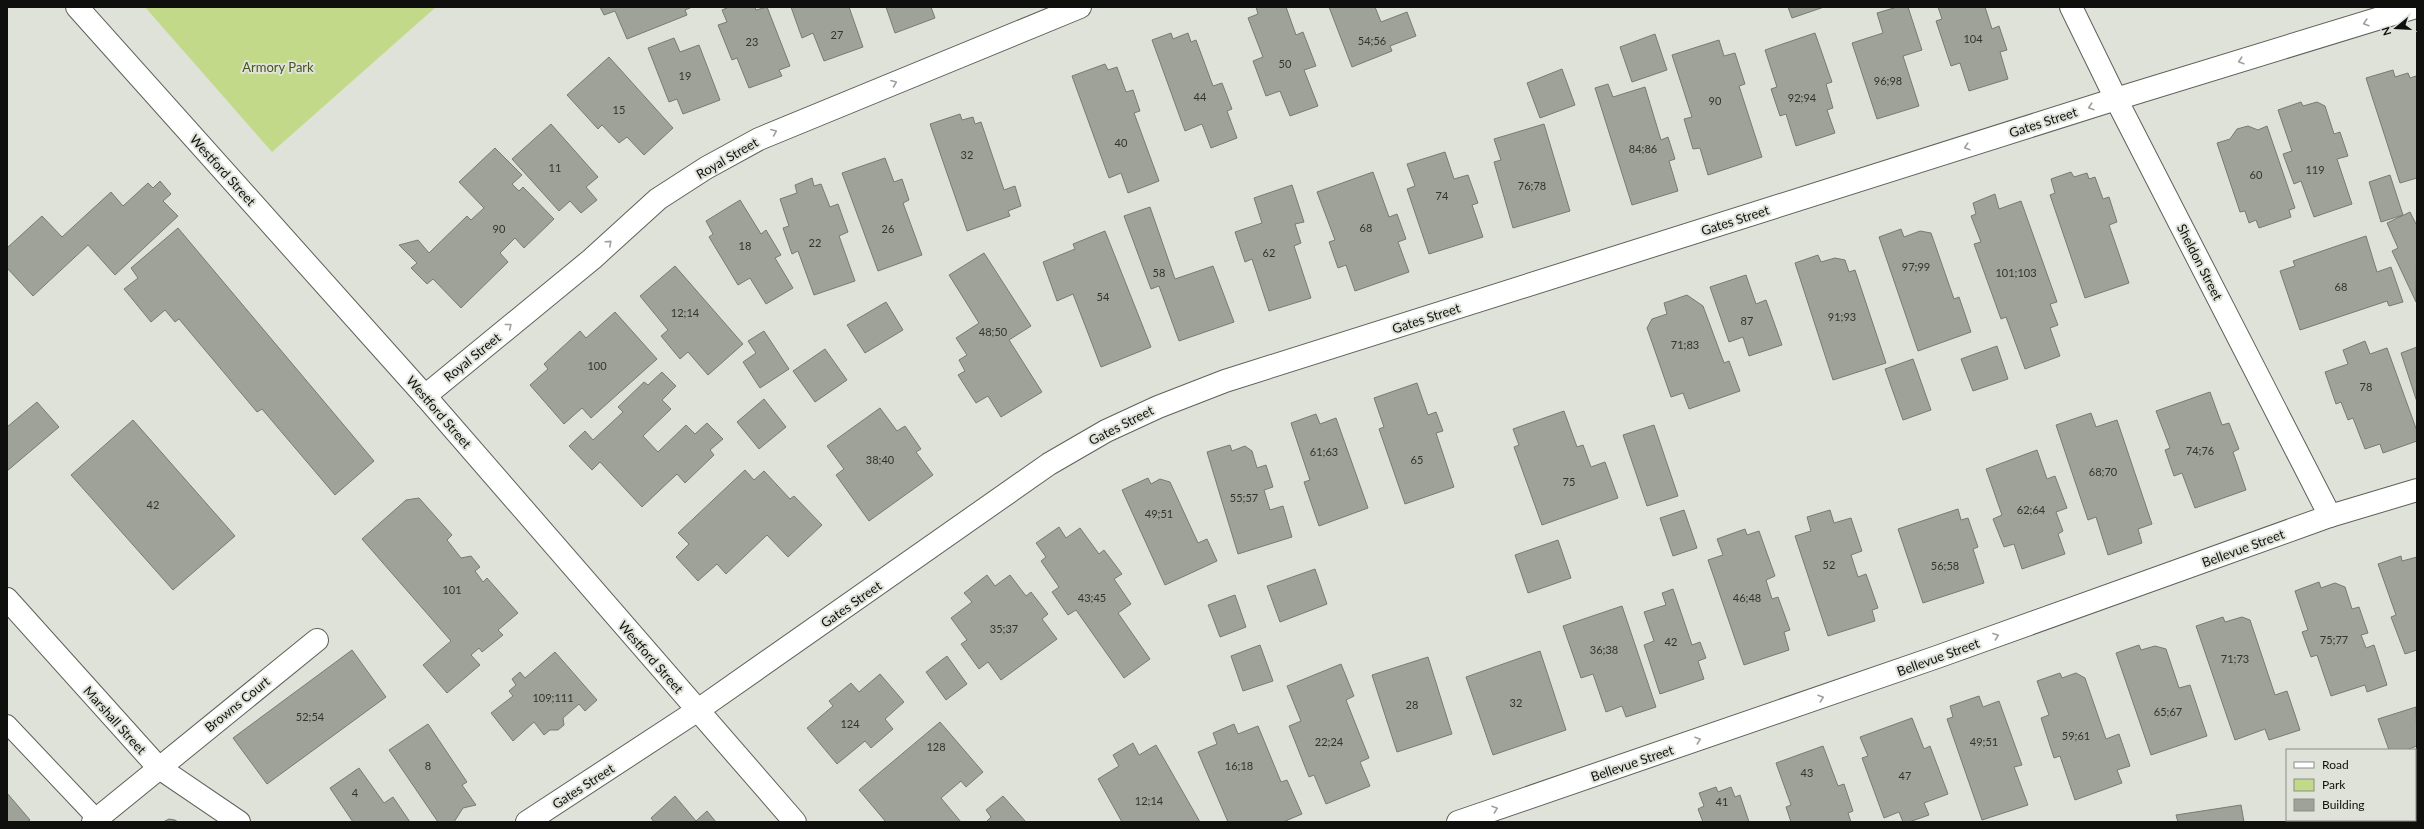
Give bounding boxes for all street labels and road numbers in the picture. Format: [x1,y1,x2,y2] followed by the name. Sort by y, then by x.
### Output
[2007,103,2079,141] street label: Gates Street
[187,131,259,209] street label: Westford Street
[693,134,761,182] street label: Royal Street
[1699,201,1771,239] street label: Gates Street
[2174,221,2226,303] street label: Sheldon Street
[1390,299,1462,337] street label: Gates Street
[440,329,504,385] street label: Royal Street
[403,373,475,452] street label: Westford Street
[1086,402,1156,448] street label: Gates Street
[2200,526,2287,570] street label: Bellevue Street
[818,577,885,631] street label: Gates Street
[615,618,687,697] street label: Westford Street
[1895,635,1982,679] street label: Bellevue Street
[201,673,273,735] street label: Browns Court
[80,683,150,758] street label: Marshall Street
[1589,741,1676,785] street label: Bellevue Street
[549,760,617,812] street label: Gates Street

